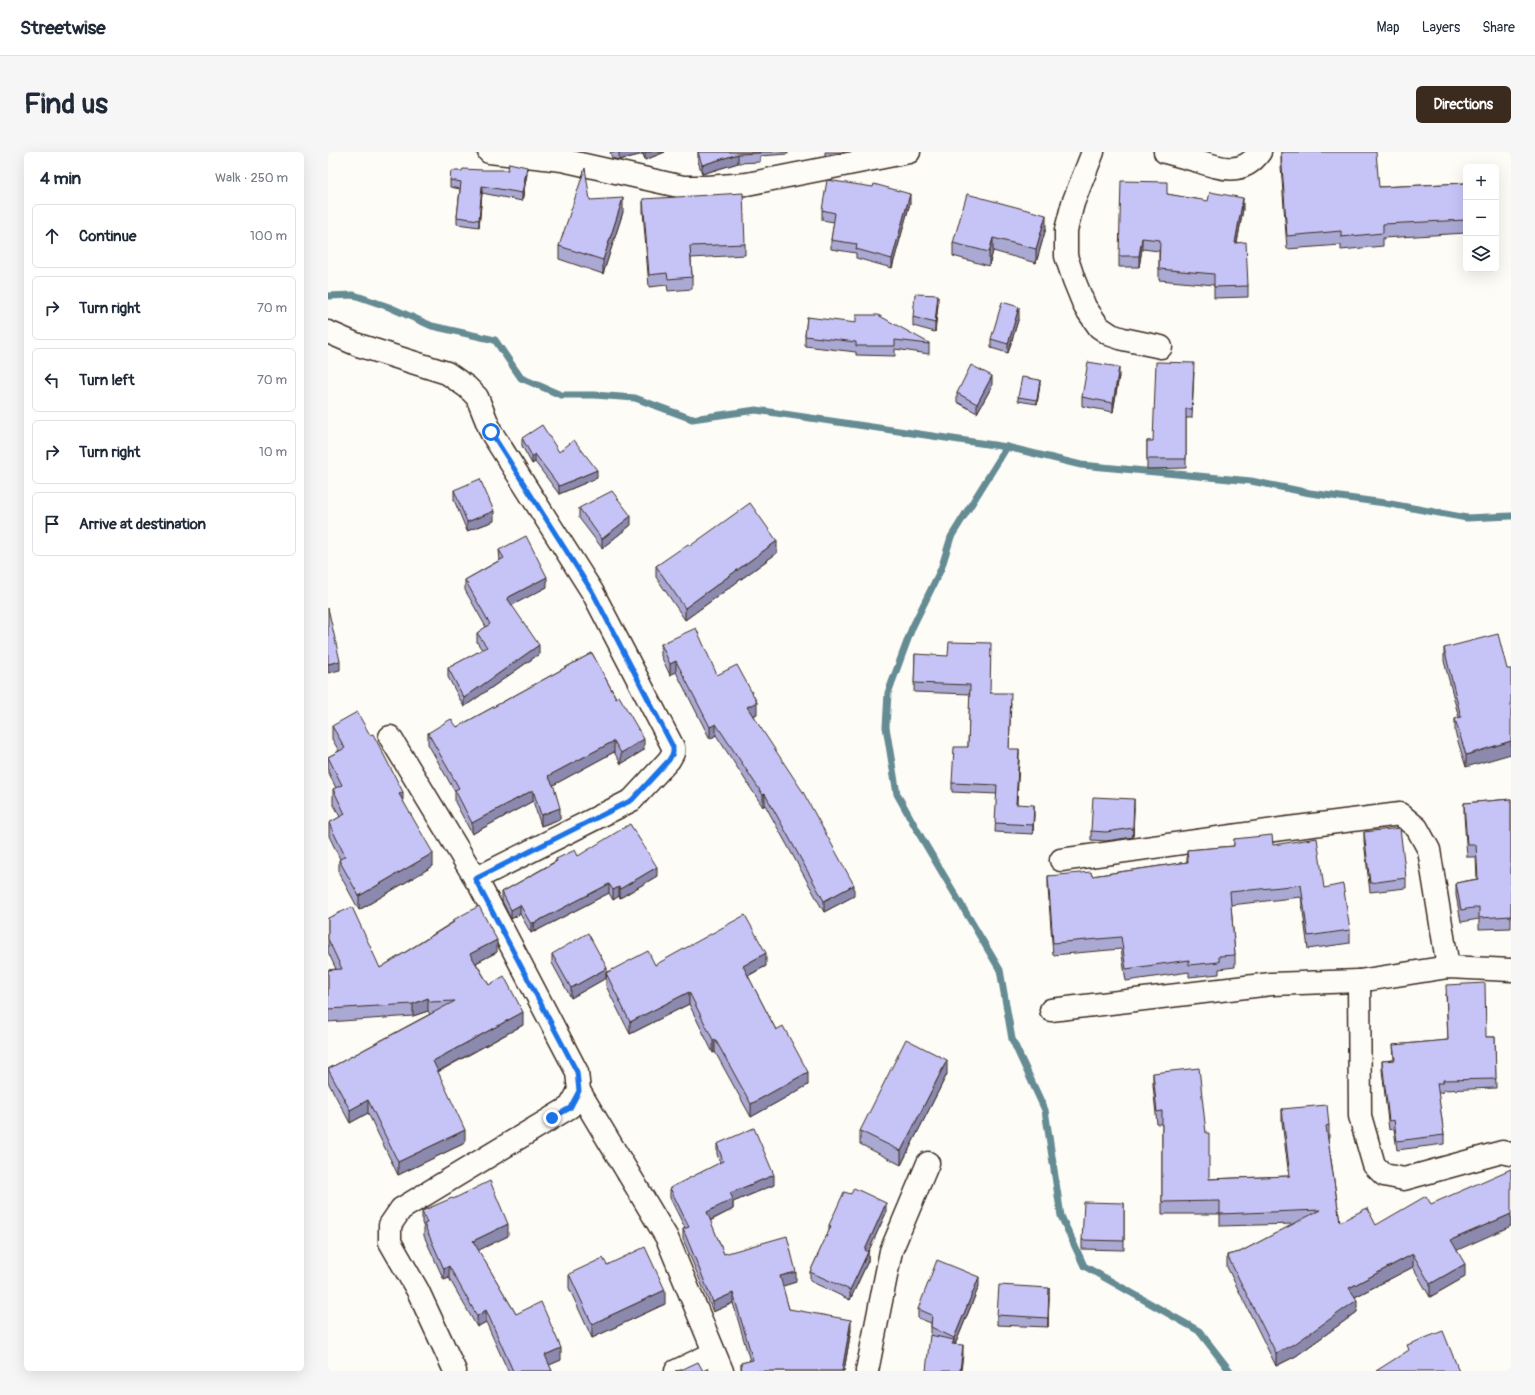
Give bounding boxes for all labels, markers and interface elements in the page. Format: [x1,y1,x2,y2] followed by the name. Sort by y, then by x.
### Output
[20,16,106,40] text: Streetwise
[1377,19,1400,36] text: Map
[1422,19,1460,36] text: Layers
[1482,19,1515,36] text: Share
[1416,86,1511,123] button: Directions
[24,87,108,122] text: Find us
[1463,164,1499,272] map controls
[1463,164,1499,200] button: +
[40,168,81,189] text: 4 min
[215,170,288,186] text: Walk · 250 m
[1463,200,1499,236] button: −
[41,225,63,247] icon: ahead
[79,227,137,246] text: Continue
[250,228,287,244] text: 100 m
[1463,236,1499,272] button: layers
[41,297,63,319] icon: right
[79,299,140,318] text: Turn right
[257,300,287,316] text: 70 m
[41,369,63,391] icon: left
[79,371,135,390] text: Turn left
[257,372,287,388] text: 70 m
[482,423,500,441] route start
[41,441,63,463] icon: right
[79,443,140,462] text: Turn right
[259,444,287,460] text: 10 m
[41,513,63,535] icon: arrive
[79,515,206,534] text: Arrive at destination
[543,1109,561,1127] route end

